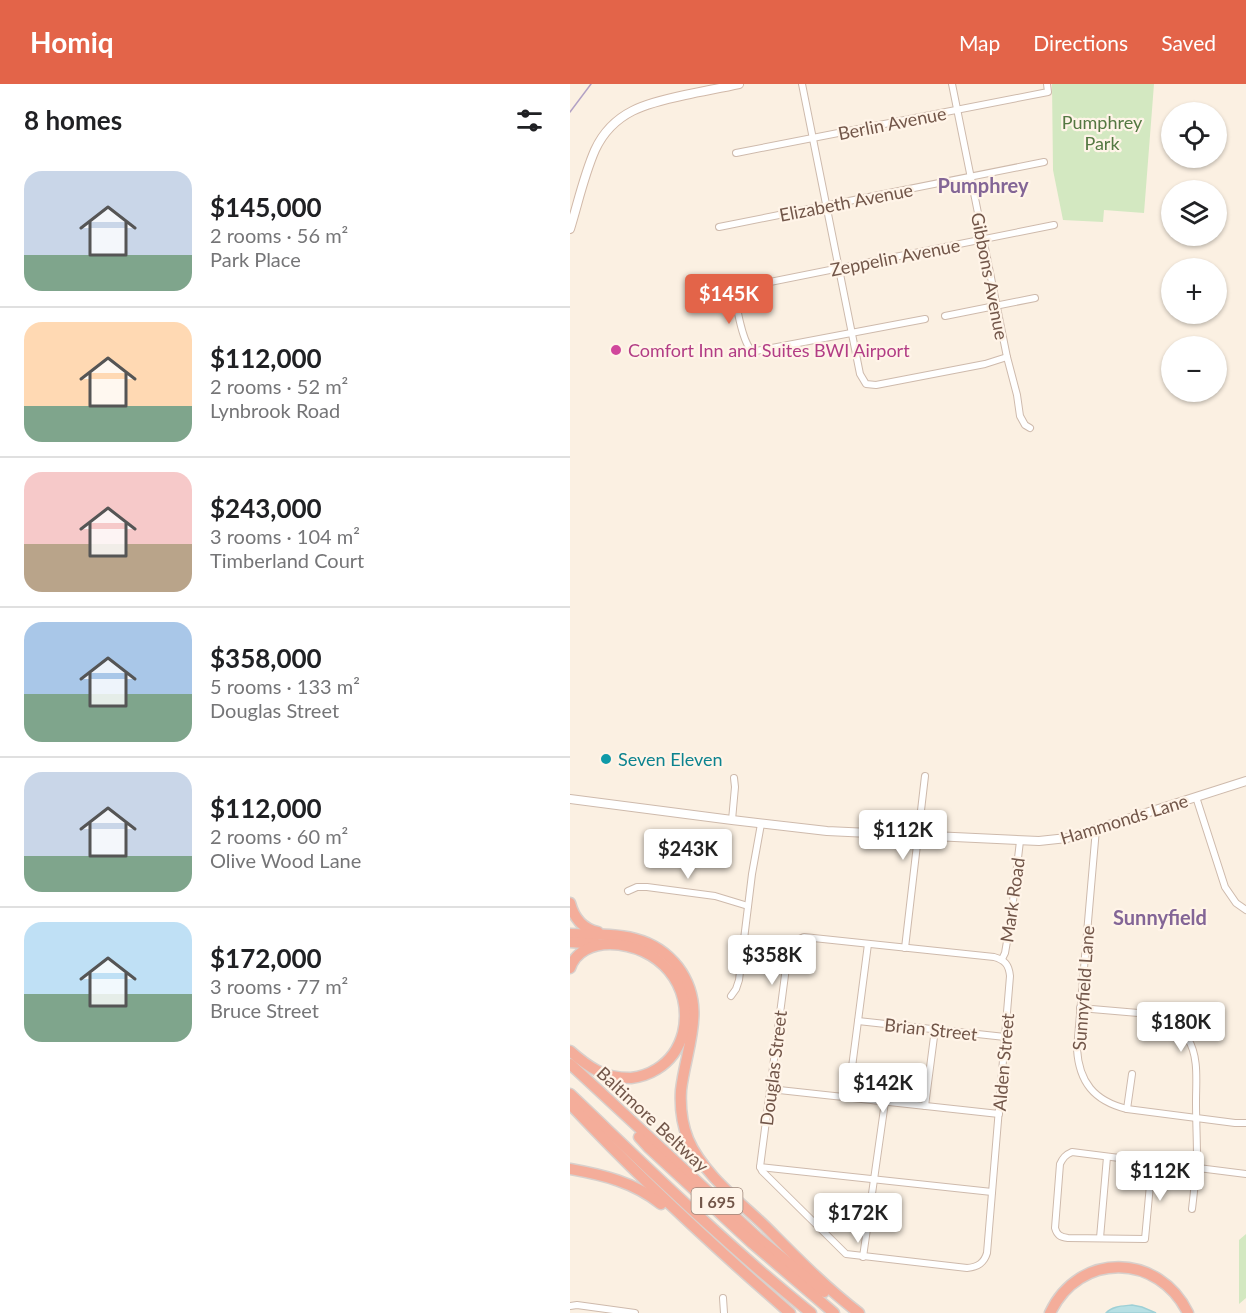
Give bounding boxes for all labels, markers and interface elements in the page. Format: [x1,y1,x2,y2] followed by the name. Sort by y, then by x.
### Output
[30,25,114,59] text: Homiq
[959,30,1000,55] text: Map
[1033,30,1128,55] text: Directions
[1161,30,1216,55] text: Saved
[836,102,948,144] street label: Berlin Avenue
[1161,102,1227,402] map controls
[1161,102,1227,168] button: locate
[24,104,122,136] text: 8 homes
[513,104,546,137] icon: filters
[1062,111,1143,154] park label: Pumphrey Park
[937,173,1029,197] district label: Pumphrey
[777,178,915,226] street label: Elizabeth Avenue
[1161,180,1227,246] button: layers
[210,191,322,223] text: $145,000
[72,195,144,267] icon: home
[967,210,1013,342] street label: Gibbons Avenue
[210,223,348,247] text: 2 rooms · 56 m²
[828,234,962,280] street label: Zeppelin Avenue
[210,247,301,271] text: Park Place
[1161,258,1227,324] button: +
[687,274,771,325] pin: $145K
[699,281,759,305] text: $145K
[1161,336,1227,402] button: −
[628,339,910,361] place label: Comfort Inn and Suites BWI Airport
[210,342,322,374] text: $112,000
[609,343,623,357] marker: Comfort Inn and Suites BWI Airport
[72,346,144,418] icon: home
[210,374,348,398] text: 2 rooms · 52 m²
[210,398,340,422] text: Lynbrook Road
[210,492,322,524] text: $243,000
[72,496,144,568] icon: home
[210,524,360,548] text: 3 rooms · 104 m²
[210,548,364,572] text: Timberland Court
[210,642,322,674] text: $358,000
[72,646,144,718] icon: home
[210,674,360,698] text: 5 rooms · 133 m²
[210,698,339,722] text: Douglas Street
[618,748,723,770] place label: Seven Eleven
[599,752,613,766] marker: Seven Eleven
[1057,789,1191,849] street label: Hammonds Lane
[210,792,322,824] text: $112,000
[72,796,144,868] icon: home
[861,810,945,861] pin: $112K
[873,817,933,841] text: $112K
[210,824,348,848] text: 2 rooms · 60 m²
[646,829,730,880] pin: $243K
[658,836,718,860] text: $243K
[210,848,361,872] text: Olive Wood Lane
[995,856,1029,944] street label: Mark Road
[1113,905,1207,929] district label: Sunnyfield
[1068,925,1098,1051] street label: Sunnyfield Lane
[730,935,814,986] pin: $358K
[210,942,322,974] text: $172,000
[742,942,802,966] text: $358K
[72,946,144,1018] icon: home
[210,974,348,998] text: 3 rooms · 77 m²
[210,998,319,1022] text: Bruce Street
[1139,1002,1223,1053] pin: $180K
[755,1008,791,1127] street label: Douglas Street
[1151,1009,1211,1033] text: $180K
[988,1012,1018,1112] street label: Alden Street
[883,1013,979,1045] street label: Brian Street
[593,1062,714,1177] street label: Baltimore Beltway
[841,1063,925,1114] pin: $142K
[853,1070,913,1094] text: $142K
[1118,1151,1202,1202] pin: $112K
[1130,1158,1190,1182] text: $112K
[692,1188,742,1214] road number: I 695
[816,1193,900,1244] pin: $172K
[828,1200,888,1224] text: $172K

